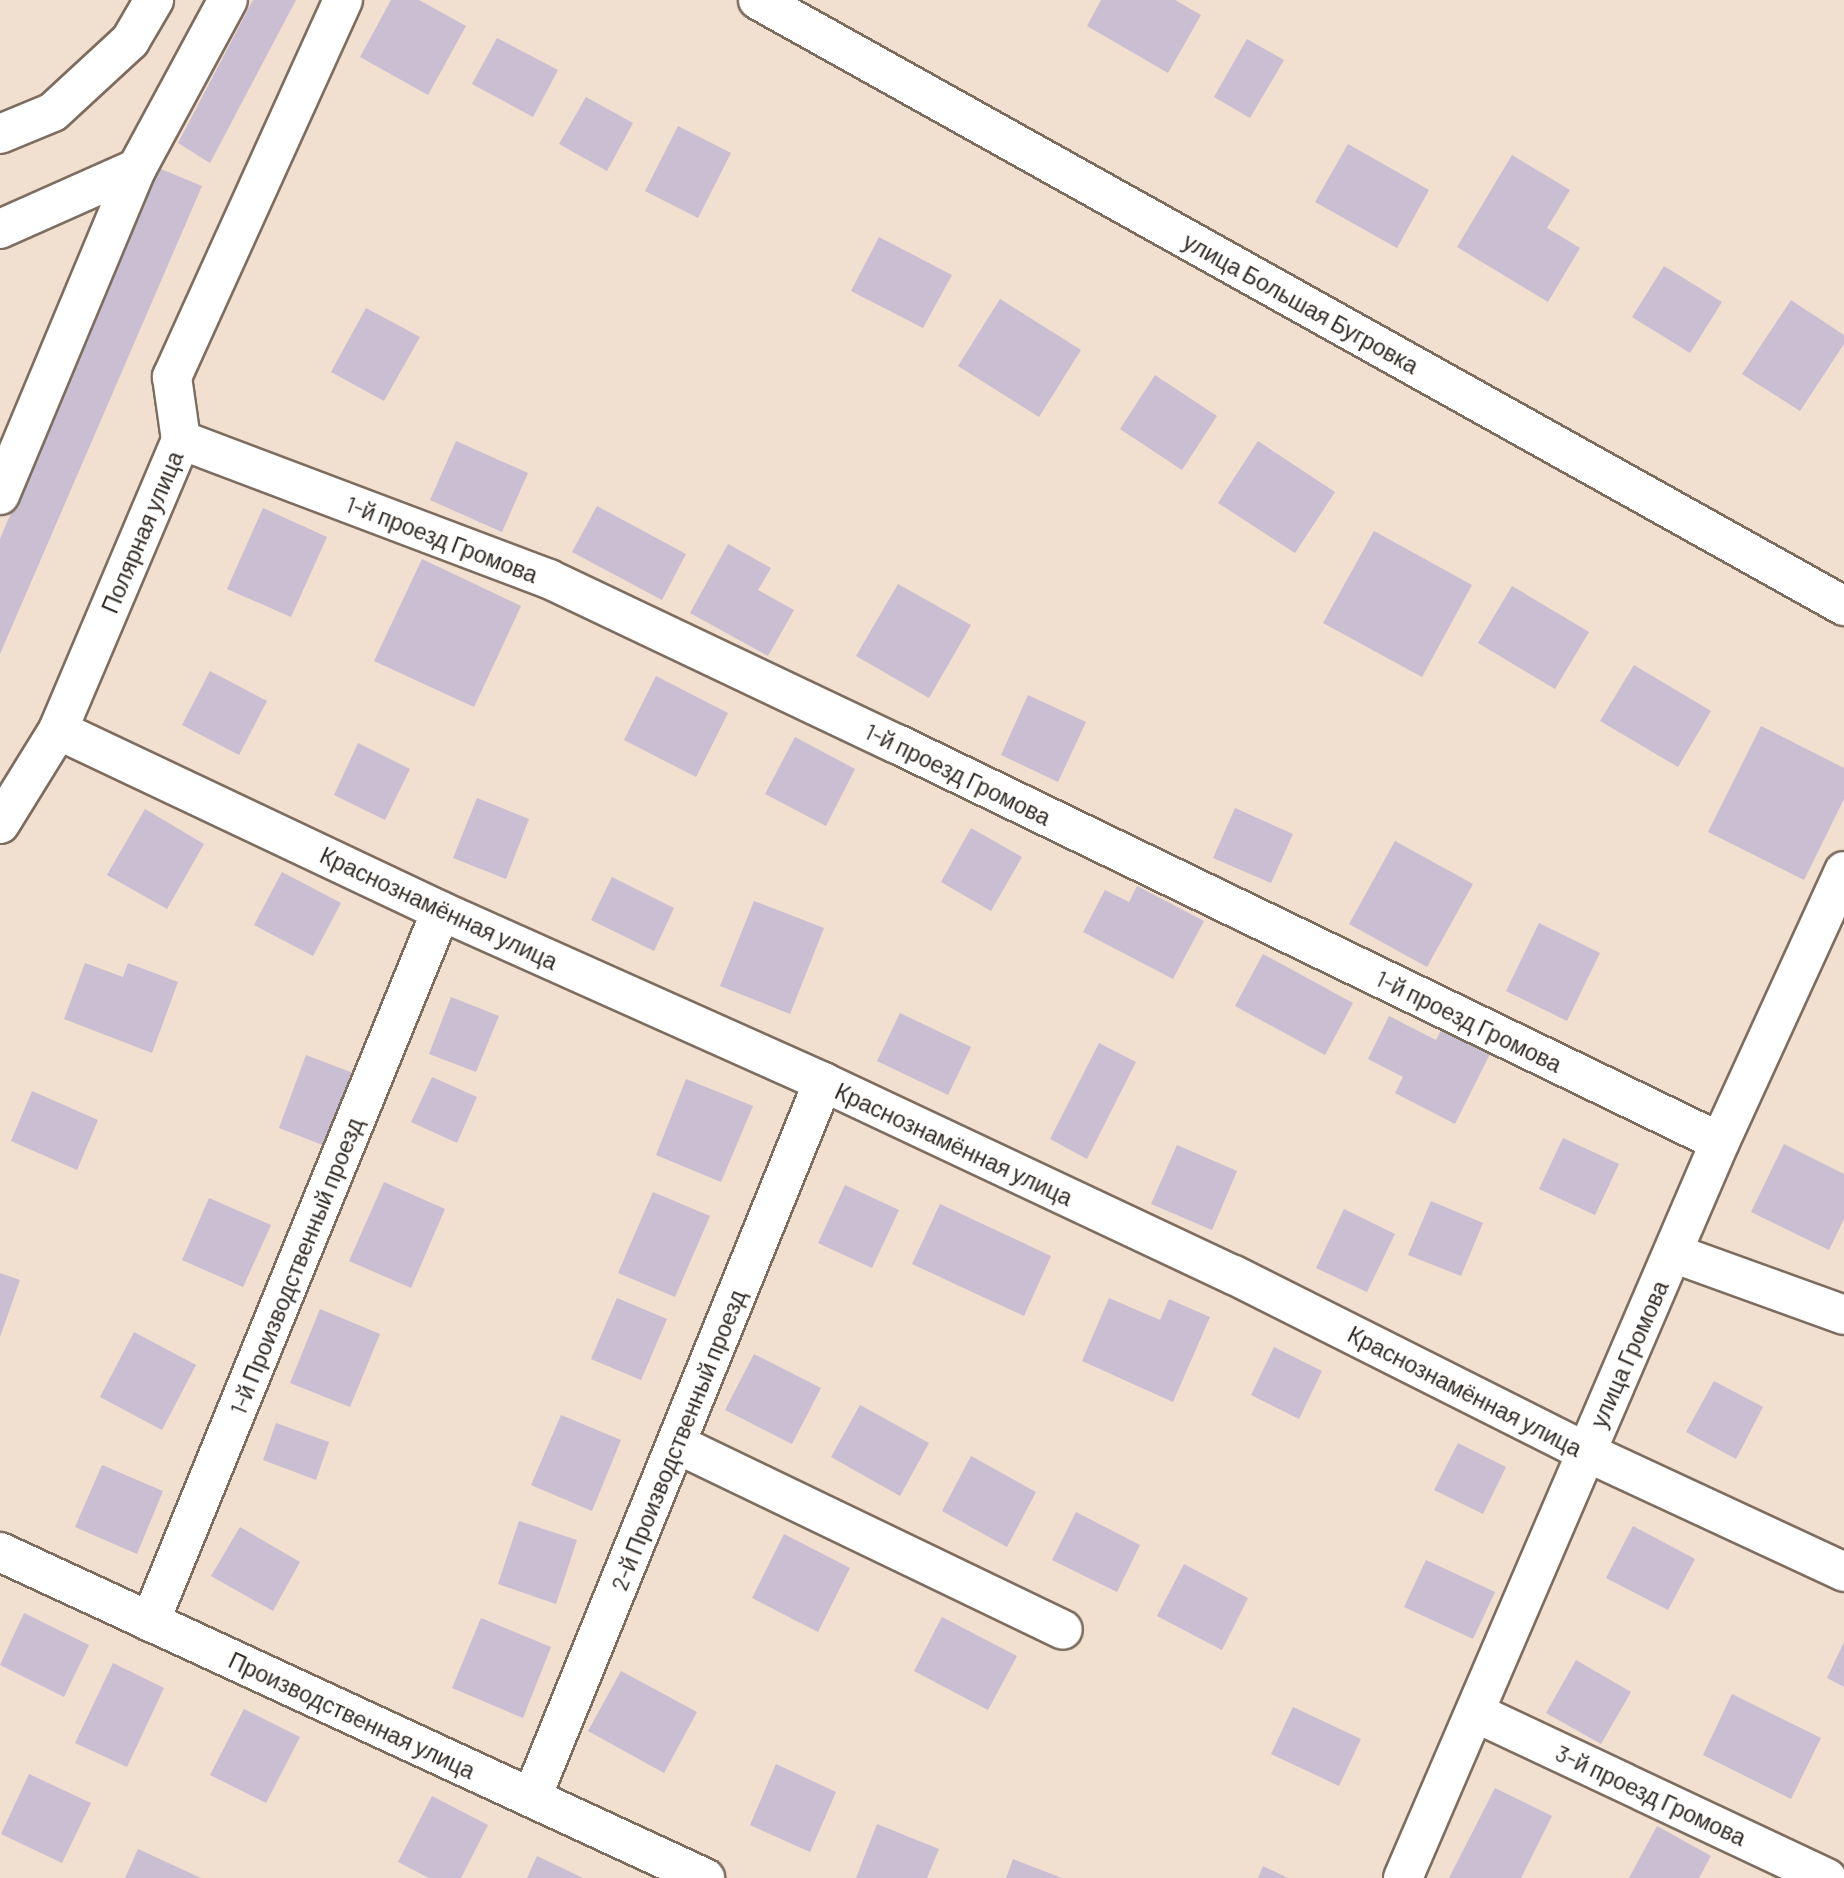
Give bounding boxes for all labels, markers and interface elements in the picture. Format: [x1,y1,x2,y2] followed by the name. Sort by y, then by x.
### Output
[1179,227,1423,379] street label: улица Большая Бугровка
[95,447,189,617] street label: Полярная улица
[342,490,542,588] street label: 1-й проезд Громова
[861,717,1055,831] street label: 1-й проезд Громова
[316,841,562,975] street label: Краснознамённая улица
[1372,964,1566,1078] street label: 1-й проезд Громова
[831,1077,1077,1211] street label: Краснознамённая улица
[224,1114,368,1418] street label: 1-й Производственный проезд
[1584,1276,1674,1432] street label: улица Громова
[605,1286,751,1594] street label: 2-й Производственный проезд
[1343,1320,1587,1462] street label: Краснознамённая улица
[225,1646,479,1784] street label: Производственная улица
[1551,1739,1751,1851] street label: 3-й проезд Громова

